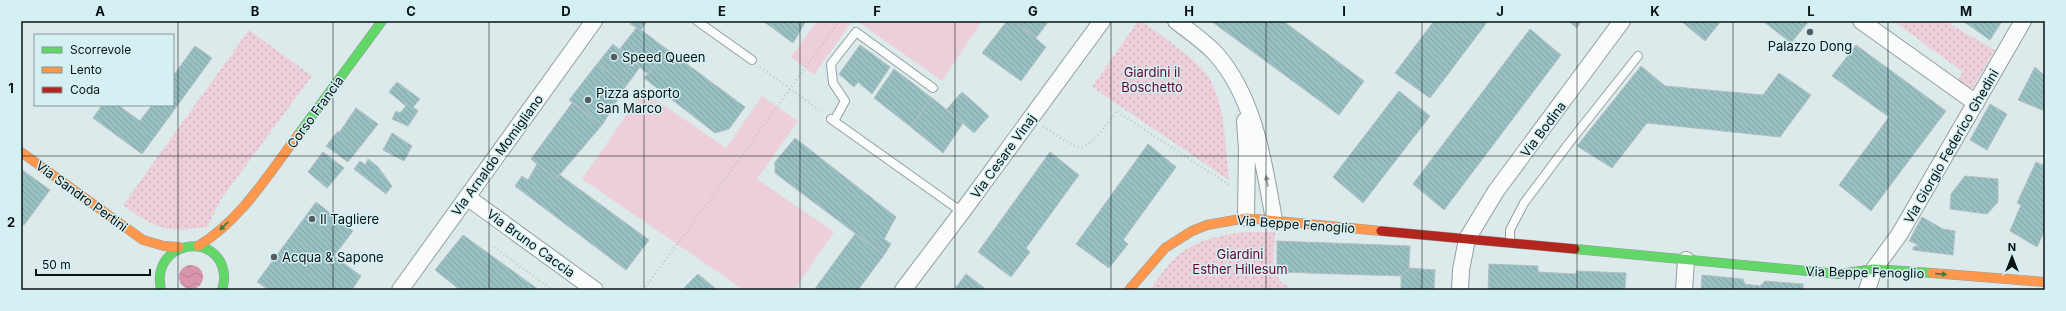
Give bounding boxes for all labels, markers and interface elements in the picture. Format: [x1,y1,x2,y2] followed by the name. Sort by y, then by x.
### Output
[95,3,105,19] text: A
[251,3,260,19] text: B
[406,3,416,19] text: C
[561,3,571,19] text: D
[718,3,726,19] text: E
[873,3,881,19] text: F
[1028,3,1038,19] text: G
[1184,3,1194,19] text: H
[1342,3,1346,19] text: I
[1496,3,1504,19] text: J
[1650,3,1660,19] text: K
[1807,3,1815,19] text: L
[1960,3,1972,19] text: M
[1805,27,1815,37] marker: Palazzo Dong
[34,34,174,106] legend
[1768,38,1852,54] place label: Palazzo Dong
[70,42,131,57] text: Scorrevole
[622,49,706,65] place label: Speed Queen
[609,52,619,62] marker: Speed Queen
[70,62,102,77] text: Lento
[1121,64,1183,95] park label: Giardini il Boschetto
[1900,66,2002,226] street label: Via Giorgio Federico Ghedini
[283,73,347,151] street label: Corso Francia
[8,80,14,96] text: 1
[70,82,100,97] text: Coda
[596,85,680,116] place label: Pizza asporto San Marco
[448,91,546,219] street label: Via Arnaldo Momigliano
[583,95,593,105] marker: Pizza asporto San Marco
[1517,98,1569,160] street label: Via Bodina
[967,111,1039,201] street label: Via Cesare Vinaj
[33,157,131,235] street label: Via Sandro Pertini
[1264,175,1270,188] one-way arrow
[484,206,578,280] street label: Via Bruno Caccia
[320,211,379,227] place label: Il Tagliere
[1236,212,1356,236] street label: Via Beppe Fenoglio
[7,214,15,230] text: 2
[307,214,317,224] marker: Il Tagliere
[219,221,229,230] one-way arrow
[1992,237,2032,277] north arrow
[2008,240,2016,254] text: N
[1192,246,1288,277] park label: Giardini Esther Hillesum
[282,249,384,265] place label: Acqua & Sapone
[36,251,150,277] scale bar
[269,252,279,262] marker: Acqua & Sapone
[42,257,71,272] text: 50 m
[1806,263,1925,281] street label: Via Beppe Fenoglio
[1935,270,1947,277] one-way arrow

